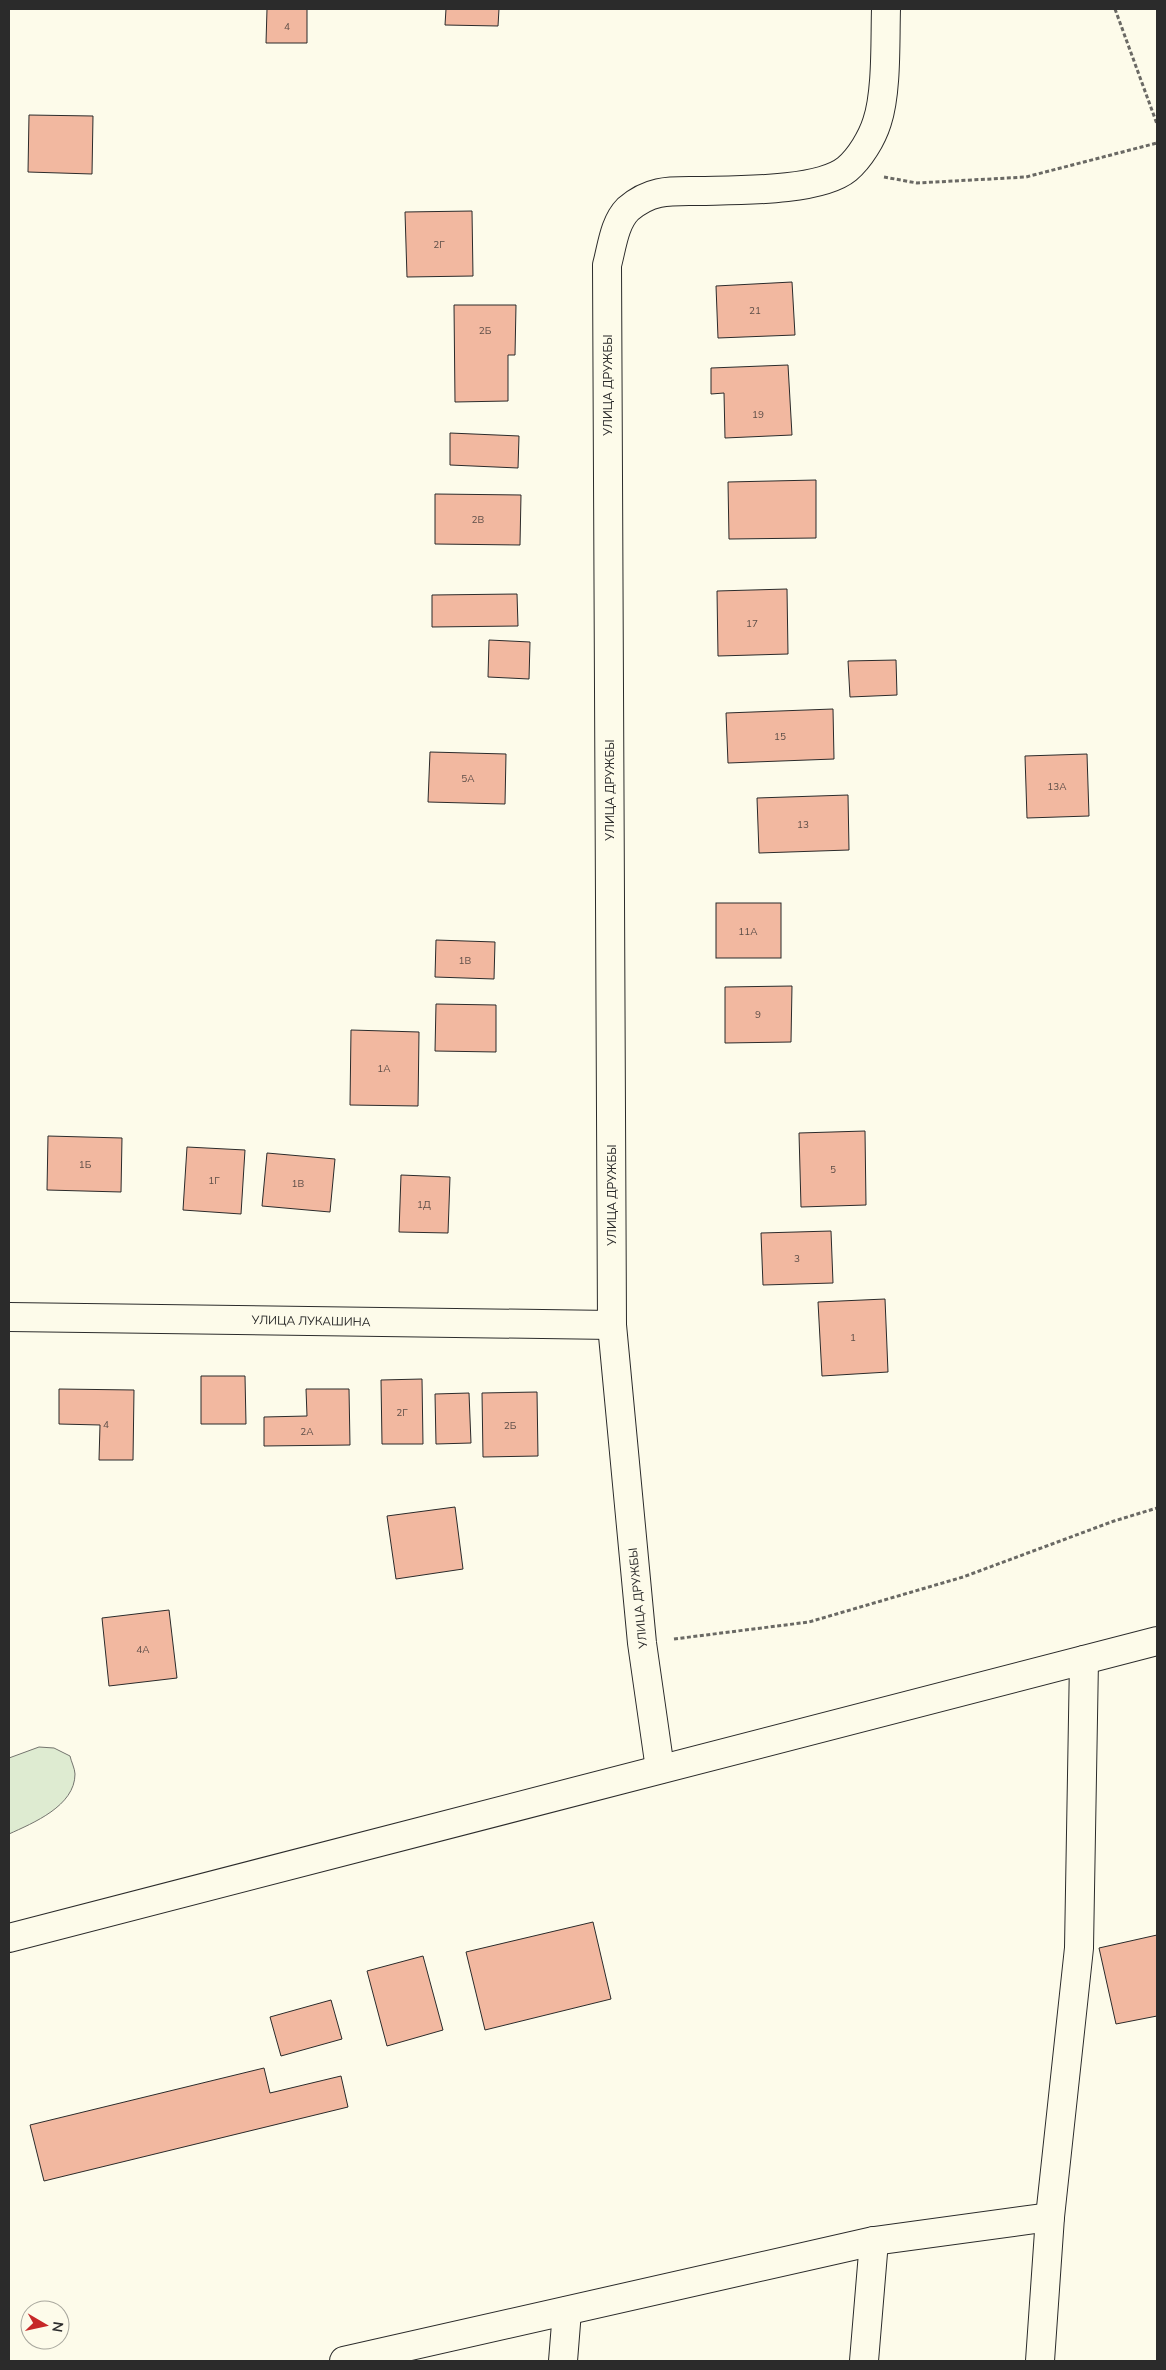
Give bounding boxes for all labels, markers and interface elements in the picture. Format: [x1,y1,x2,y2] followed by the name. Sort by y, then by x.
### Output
[284,20,290,34] house number: 4
[433,238,445,252] house number: 2Г
[749,304,761,318] house number: 21
[479,324,492,338] house number: 2Б
[600,334,616,437] street label: УЛИЦА ДРУЖБЫ
[752,408,764,422] house number: 19
[472,513,485,527] house number: 2В
[746,617,758,631] house number: 17
[774,730,786,744] house number: 15
[602,739,618,842] street label: УЛИЦА ДРУЖБЫ
[461,772,475,786] house number: 5А
[1047,780,1067,794] house number: 13А
[797,818,809,832] house number: 13
[738,925,758,939] house number: 11А
[459,954,472,968] house number: 1В
[755,1008,761,1022] house number: 9
[377,1062,391,1076] house number: 1А
[604,1144,620,1247] street label: УЛИЦА ДРУЖБЫ
[79,1158,92,1172] house number: 1Б
[830,1163,836,1177] house number: 5
[208,1174,220,1188] house number: 1Г
[292,1177,305,1191] house number: 1В
[417,1198,431,1212] house number: 1Д
[794,1252,800,1266] house number: 3
[250,1312,371,1330] street label: УЛИЦА ЛУКАШИНА
[850,1331,856,1345] house number: 1
[396,1406,408,1420] house number: 2Г
[103,1418,109,1432] house number: 4
[504,1419,517,1433] house number: 2Б
[300,1425,314,1439] house number: 2А
[625,1547,651,1650] street label: УЛИЦА ДРУЖБЫ
[136,1643,150,1657] house number: 4А
[20,2300,70,2350] north arrow
[47,2320,68,2334] text: N

